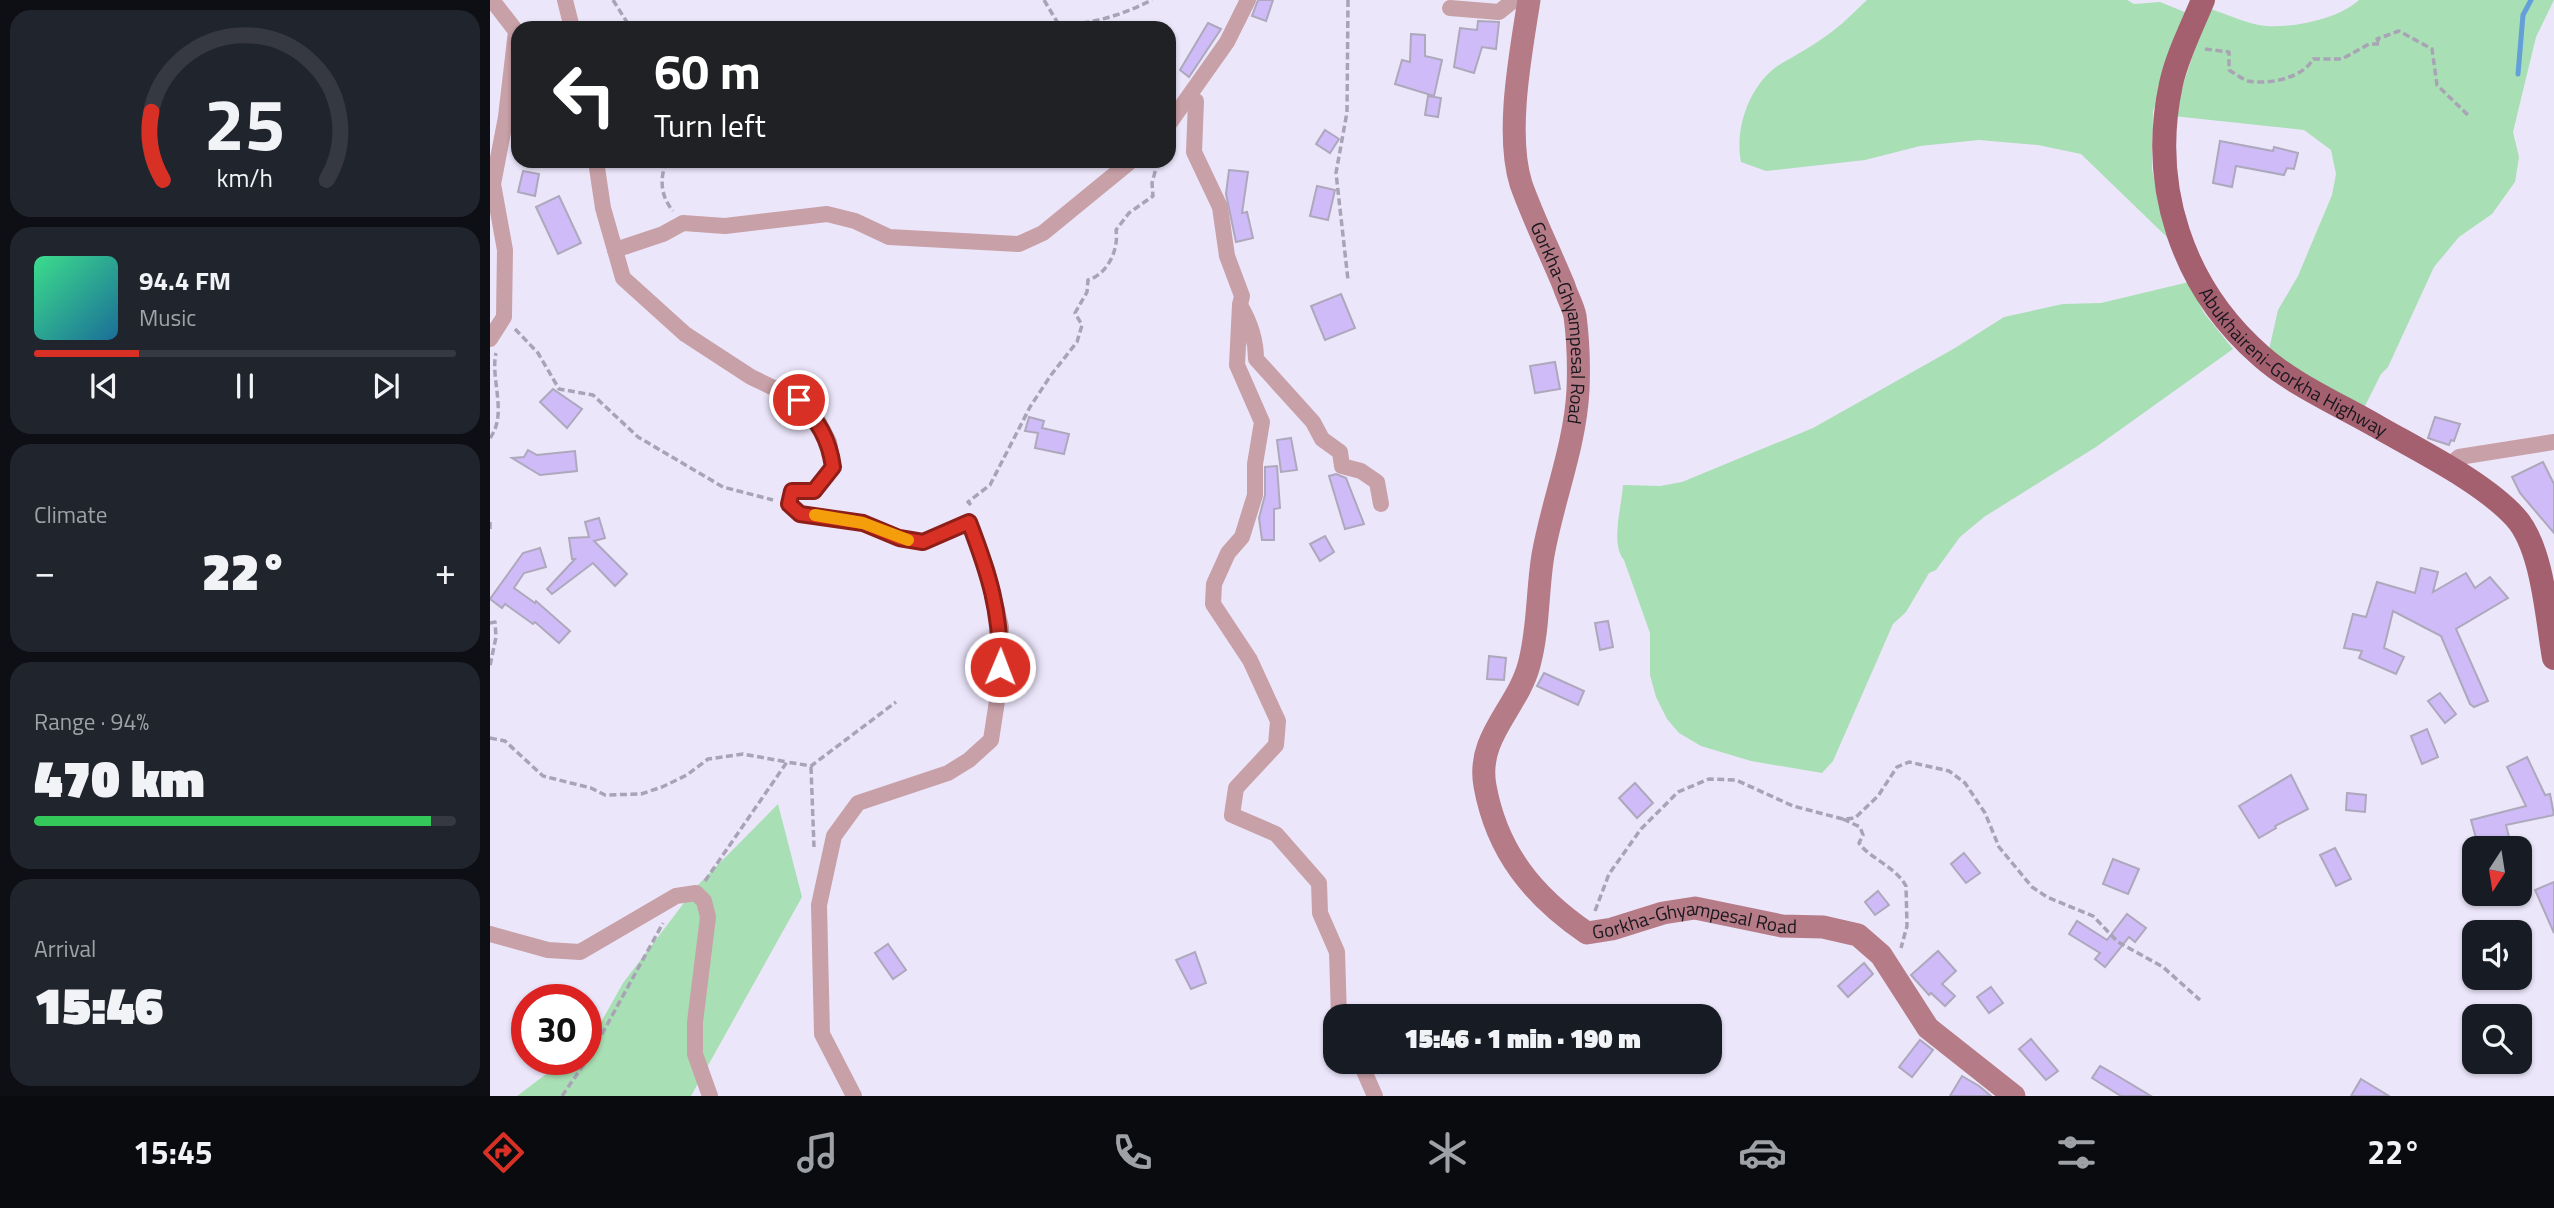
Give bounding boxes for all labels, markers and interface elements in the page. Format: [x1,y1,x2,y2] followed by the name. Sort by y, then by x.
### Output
[654,33,761,108] text: 60 m
[539,49,630,140] icon: left
[204,68,286,178] text: 25
[654,101,766,149] text: Turn left
[217,158,273,196] text: km/h
[1524,217,1593,426] street label: Gorkha-Ghyampesal Road
[139,261,231,300] text: 94.4 FM
[2192,281,2393,444] street label: Abukhaireni-Gorkha Highway
[139,300,196,335] text: Music
[85,367,123,405] icon: previous
[226,367,264,405] icon: pause
[367,367,405,405] icon: next
[769,370,829,430] pin
[780,381,818,419] icon: arrive
[34,497,107,532] text: Climate
[202,531,288,610] text: 22°
[34,542,55,600] text: −
[435,542,456,600] text: +
[963,630,1037,704] position arrow
[34,704,149,739] text: Range · 94%
[34,738,205,817] text: 470 km
[2462,836,2532,906] north arrow
[2462,836,2532,1074] map controls
[1590,893,1797,946] street label: Gorkha-Ghyampesal Road
[2462,920,2532,990] button: sound
[34,931,96,966] text: Arrival
[34,965,163,1044] text: 15:46
[511,984,602,1075] speed limit sign: 30
[2462,1004,2532,1074] button: search
[1404,1019,1641,1058] text: 15:46 · 1 min · 190 m
[133,1128,213,1176] text: 15:45
[479,1128,528,1177] icon: directions
[793,1128,842,1177] icon: music
[1108,1128,1157,1177] icon: phone
[1423,1128,1472,1177] icon: climate
[1738,1128,1787,1177] icon: car
[2052,1128,2101,1177] icon: filters
[2367,1128,2421,1176] text: 22°

